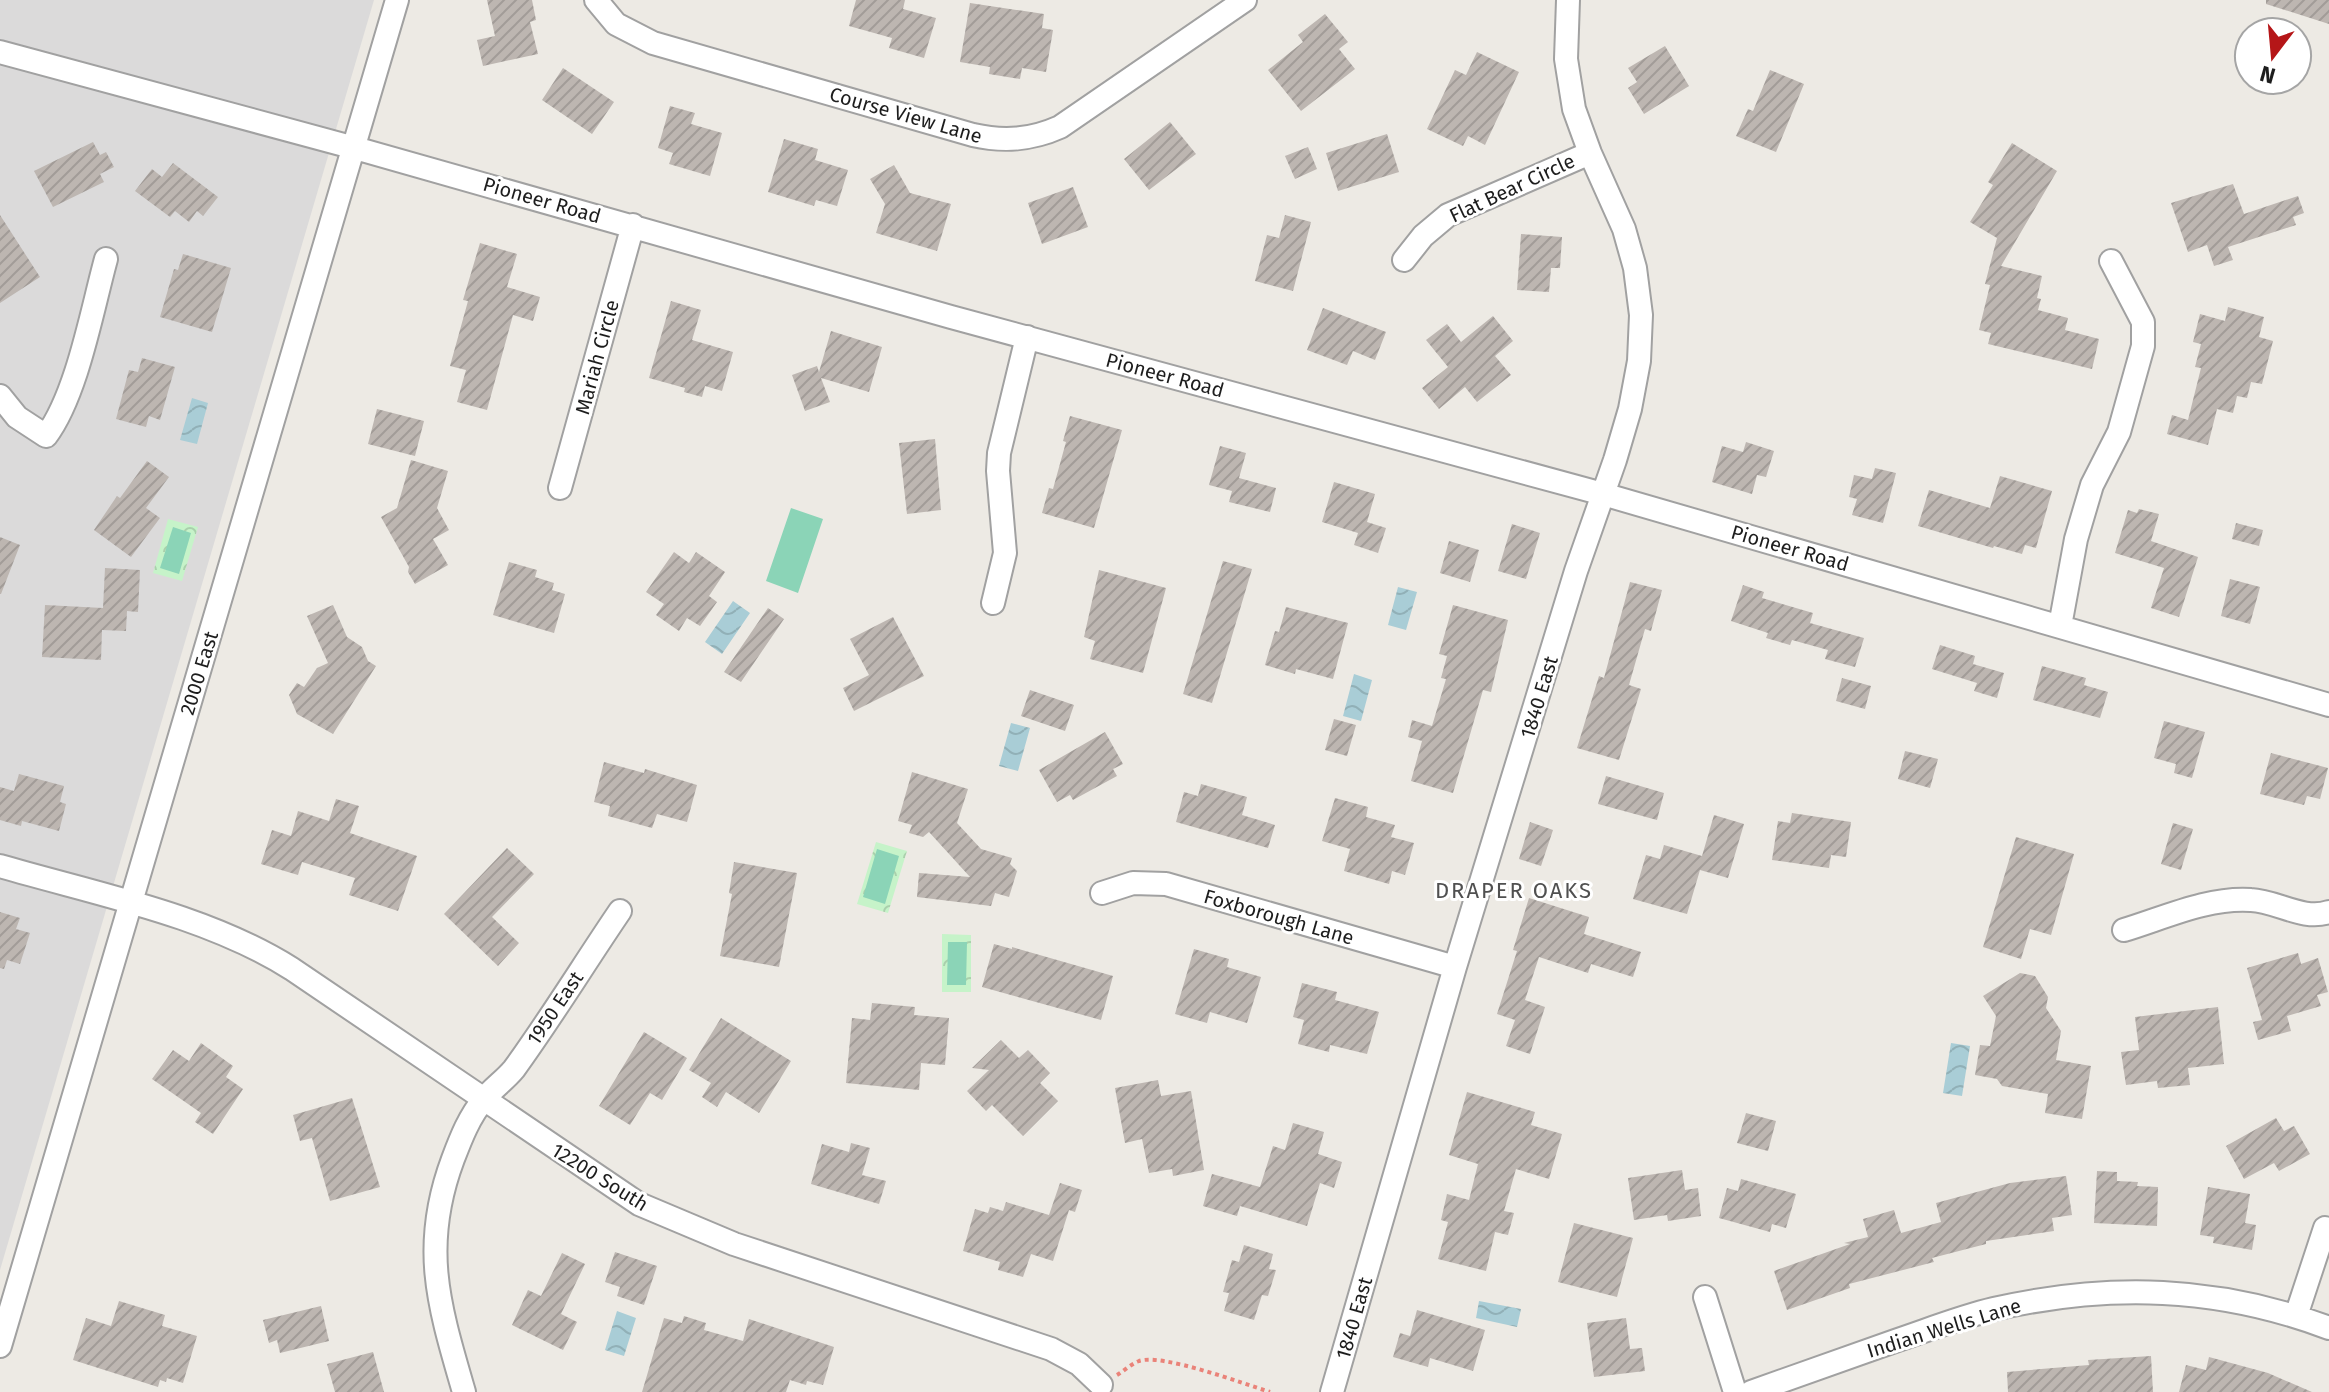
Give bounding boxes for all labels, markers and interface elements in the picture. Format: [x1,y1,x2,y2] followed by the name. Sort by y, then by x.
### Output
[2233,16,2313,96] north arrow
[2257,60,2278,90] text: N
[827,82,985,148] street label: Course View Lane
[1445,148,1579,228] street label: Flat Bear Circle
[480,172,604,228] street label: Pioneer Road
[570,297,624,417] street label: Mariah Circle
[1103,348,1227,402] street label: Pioneer Road
[1728,520,1852,576] street label: Pioneer Road
[175,627,223,718] street label: 2000 East
[1515,652,1563,741] street label: 1840 East
[1435,877,1593,904] district label: DRAPER OAKS
[1201,884,1357,950] street label: Foxborough Lane
[522,966,589,1049] street label: 1950 East
[547,1138,653,1216] street label: 12200 South
[1331,1273,1377,1362] street label: 1840 East
[1864,1293,2024,1363] street label: Indian Wells Lane

